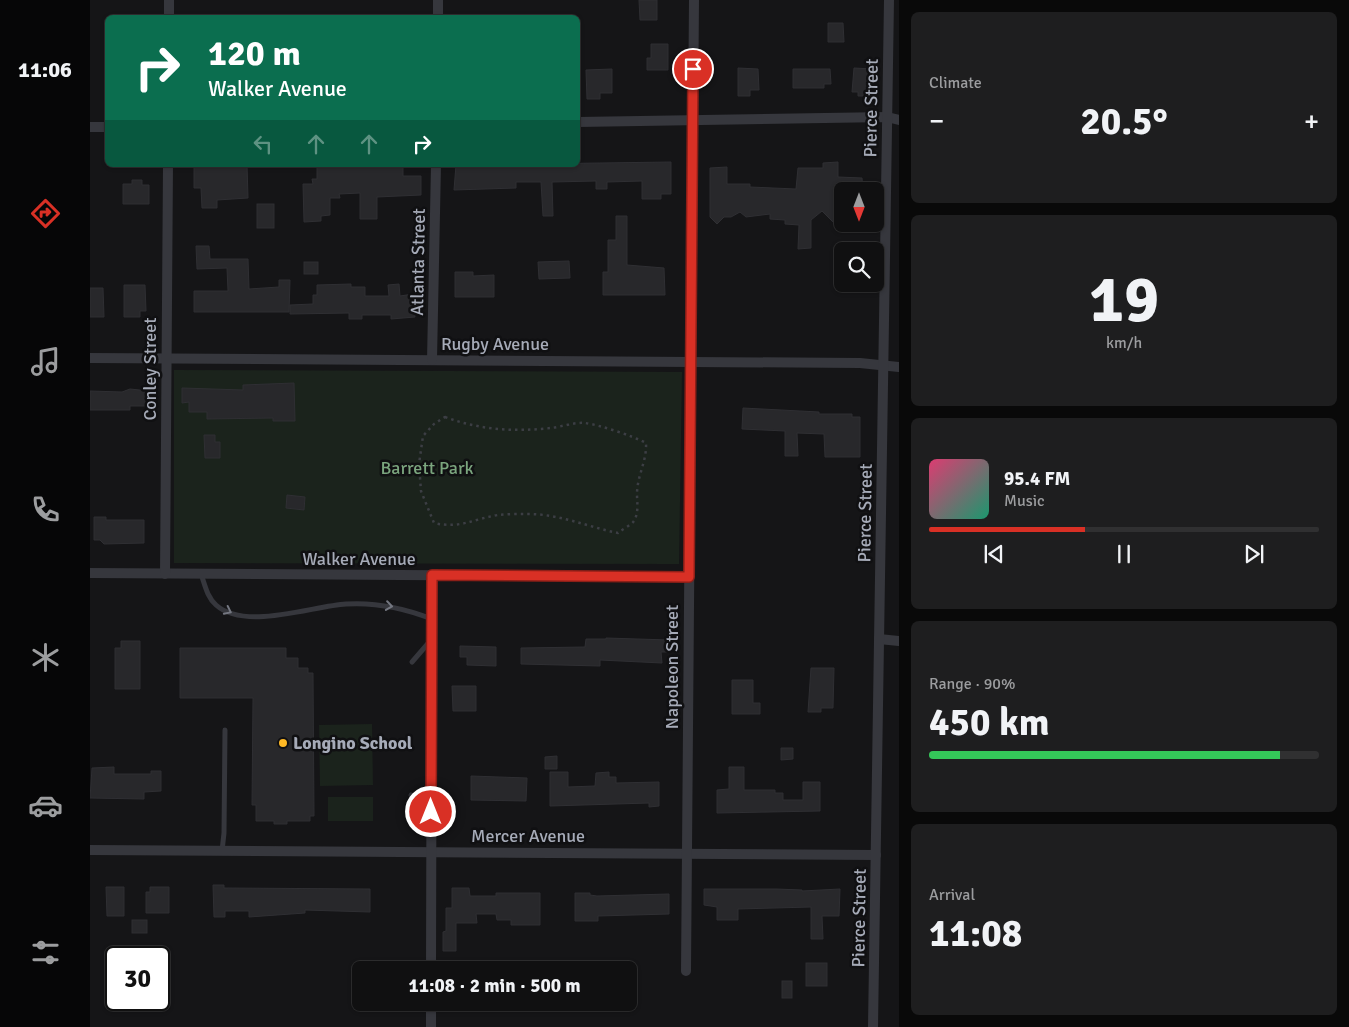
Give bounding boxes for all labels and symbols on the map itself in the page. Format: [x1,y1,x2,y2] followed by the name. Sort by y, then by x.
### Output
[672,48,714,90] pin
[859,58,883,158] street label: Pierce Street
[834,182,884,232] north arrow
[406,208,430,316] street label: Atlanta Street
[139,317,161,421] street label: Conley Street
[441,333,549,355] street label: Rugby Avenue
[380,457,474,479] park label: Barrett Park
[853,463,877,563] street label: Pierce Street
[302,548,416,570] street label: Walker Avenue
[385,600,393,611] one-way arrow
[223,605,232,615] one-way arrow
[661,605,683,729] street label: Napoleon Street
[293,732,413,754] place label: Longino School
[277,737,289,749] marker: Longino School
[404,785,456,837] position arrow
[471,825,585,847] street label: Mercer Avenue
[847,868,871,968] street label: Pierce Street
[105,946,170,1011] speed limit sign: 30

